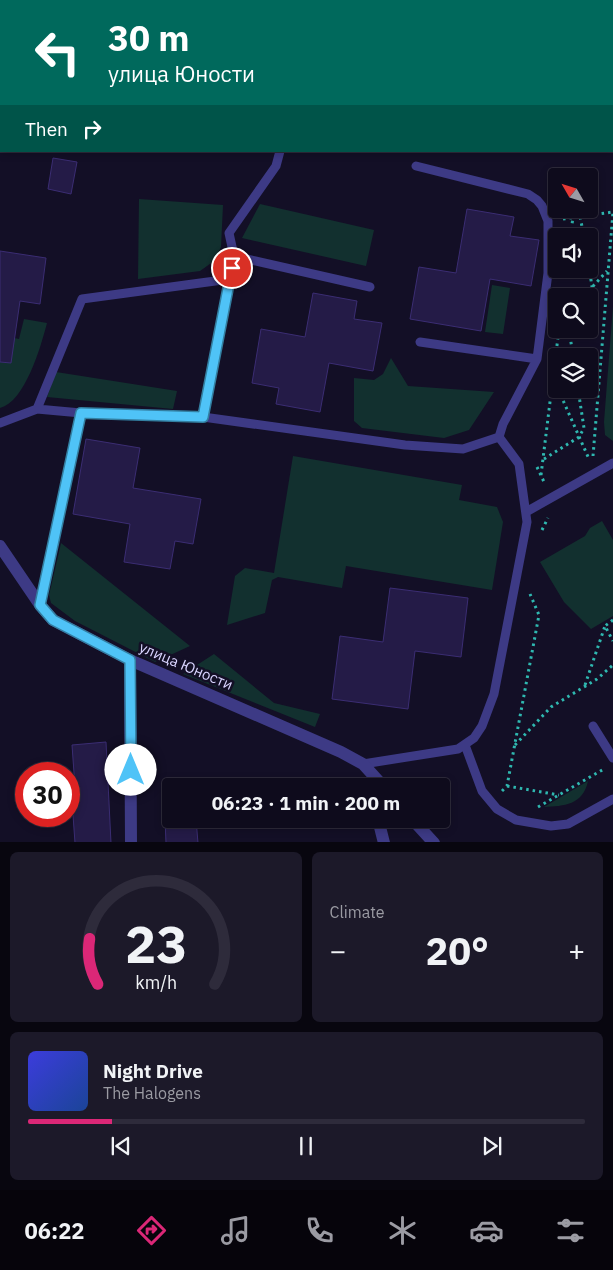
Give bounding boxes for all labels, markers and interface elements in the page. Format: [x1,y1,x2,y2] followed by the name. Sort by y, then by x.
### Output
[108,15,190,61] text: 30 m
[25,20,90,85] icon: left
[108,59,255,88] text: улица Юности
[78,115,106,143] icon: right
[25,117,68,141] text: Then
[548,168,598,218] north arrow
[548,168,598,398] map controls
[548,228,598,278] button: sound
[211,247,253,289] pin
[218,254,246,282] icon: arrive
[548,288,598,338] button: search
[548,348,598,398] button: layers
[136,637,236,694] street label: улица Юности
[104,743,156,795] position arrow
[15,762,80,827] speed limit sign: 30
[212,791,400,815] text: 06:23 · 1 min · 200 m
[330,902,385,922] text: Climate
[125,910,187,977] text: 23
[426,926,489,975] text: 20°
[330,932,346,969] text: −
[568,932,585,969] text: +
[135,971,177,994] text: km/h
[103,1059,203,1083] text: Night Drive
[103,1083,201,1103] text: The Halogens
[107,1132,135,1160] icon: previous
[292,1132,320,1160] icon: pause
[478,1132,506,1160] icon: next
[134,1213,169,1248] icon: directions
[218,1213,253,1248] icon: music
[302,1213,337,1248] icon: phone
[385,1213,420,1248] icon: climate
[469,1213,504,1248] icon: car
[553,1213,588,1248] icon: filters
[24,1216,85,1245] text: 06:22

